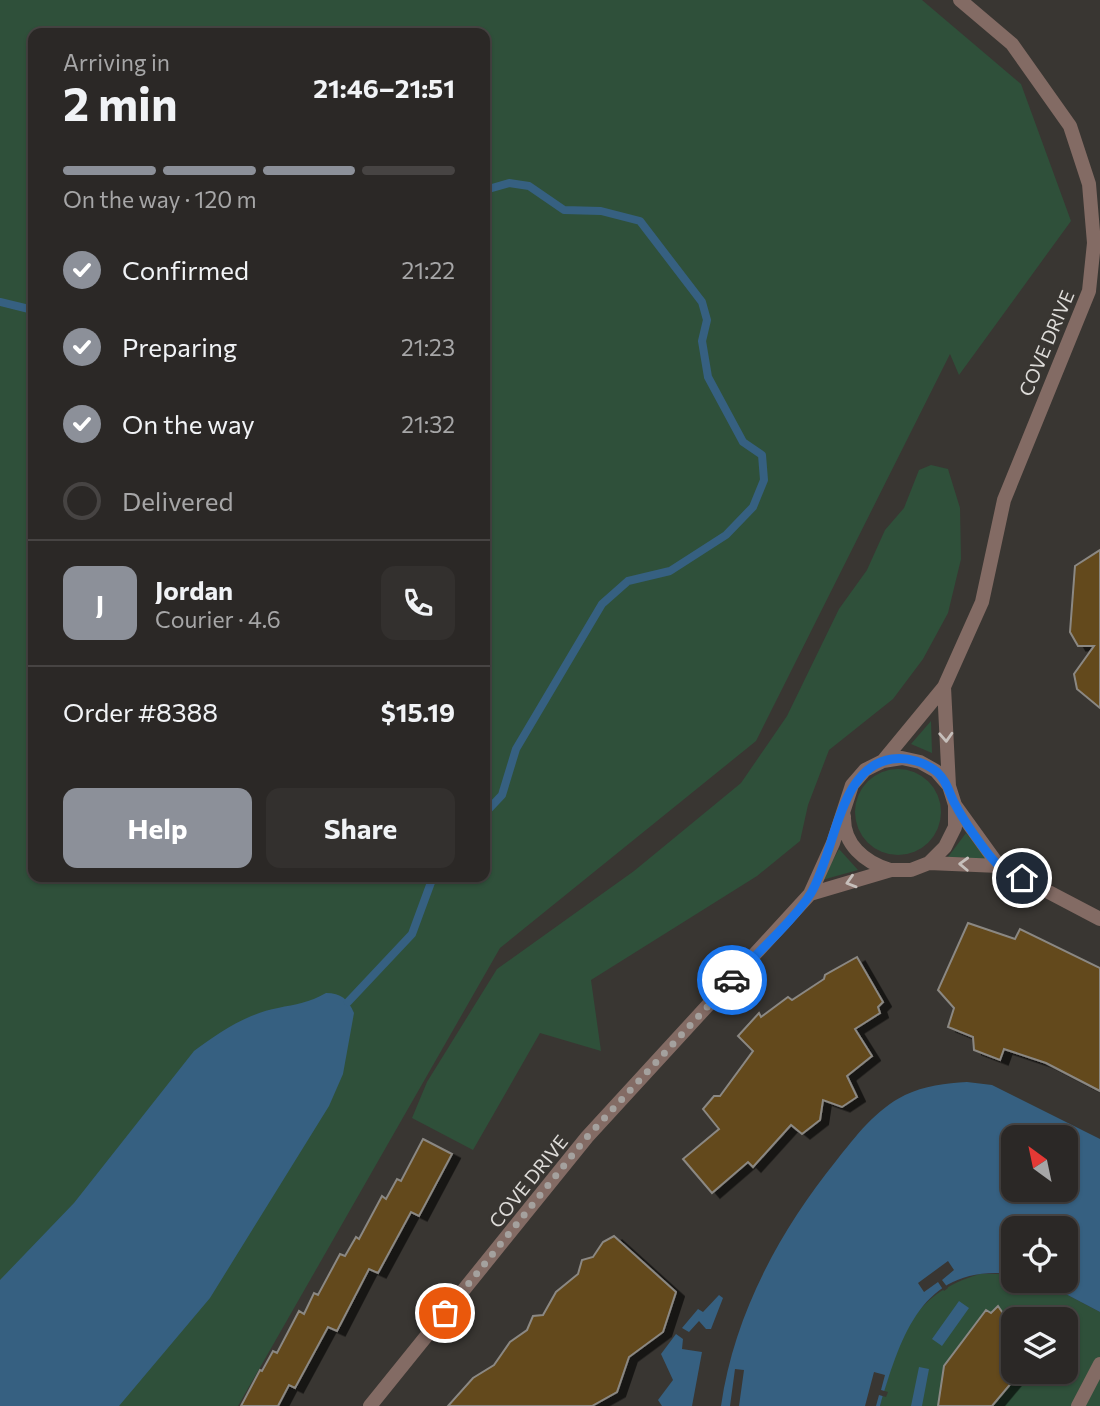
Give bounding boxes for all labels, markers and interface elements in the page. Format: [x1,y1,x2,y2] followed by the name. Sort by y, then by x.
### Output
[63,48,170,76] text: Arriving in
[313,72,455,103] text: 21:46–21:51
[63,74,178,130] text: 2 min
[63,185,257,213] text: On the way · 120 m
[63,251,101,289] icon: check
[122,254,249,285] text: Confirmed
[401,256,455,284] text: 21:22
[1013,287,1079,399] street label: COVE DRIVE
[63,328,101,366] icon: check
[122,331,237,362] text: Preparing
[401,333,455,361] text: 21:23
[63,405,101,443] icon: check
[122,408,255,439] text: On the way
[401,410,455,438] text: 21:32
[122,485,233,516] text: Delivered
[381,566,455,640] button: phone
[155,574,233,605] text: Jordan
[96,588,104,619] text: J
[155,605,281,633] text: Courier · 4.6
[63,696,218,727] text: Order #8388
[381,696,455,727] text: $15.19
[939,731,954,742] one-way arrow
[63,788,252,868] button: Help
[266,788,455,868] button: Share
[992,848,1052,908] pin
[958,857,969,872] one-way arrow
[1003,859,1041,897] icon: home
[845,874,857,889] one-way arrow
[697,945,767,1015] courier
[713,961,751,999] icon: car
[1001,1125,1078,1202] north arrow
[1001,1125,1078,1384] map controls
[484,1130,572,1232] street label: COVE DRIVE
[1001,1216,1078,1293] button: locate
[415,1283,475,1343] pin
[426,1294,464,1332] icon: bag
[1001,1307,1078,1384] button: layers

